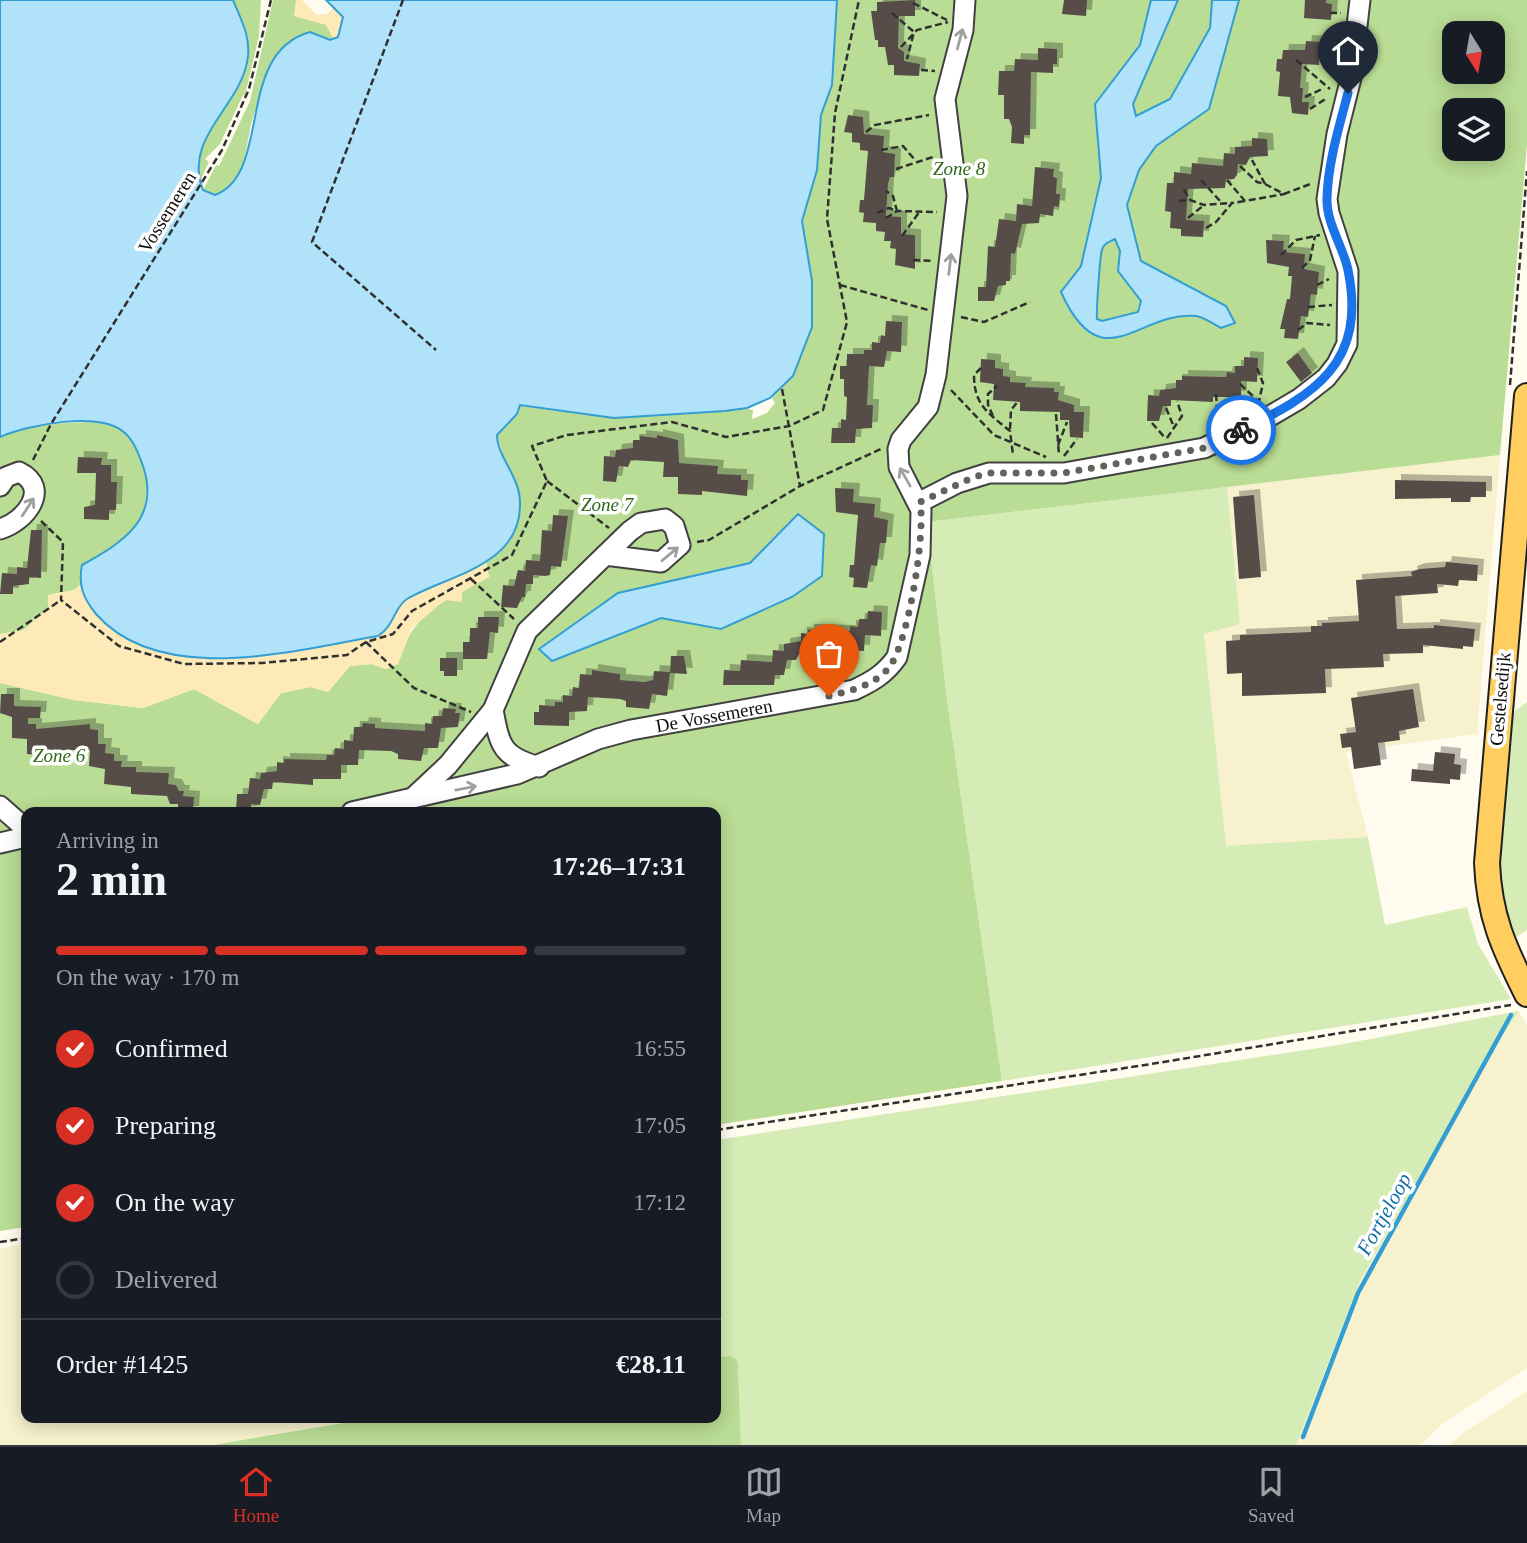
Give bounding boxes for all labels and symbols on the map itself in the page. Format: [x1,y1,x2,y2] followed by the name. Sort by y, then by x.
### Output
[1318,21,1378,93] pin
[1442,21,1505,84] north arrow
[954,28,967,51] one-way arrow
[933,158,986,179] park label: Zone 8
[134,167,200,256] street label: Vossemeren
[944,253,957,275] one-way arrow
[1206,395,1276,465] courier
[898,468,912,488] one-way arrow
[581,494,635,515] park label: Zone 7
[22,497,36,517] one-way arrow
[660,546,678,562] one-way arrow
[799,624,859,696] pin
[1485,651,1515,747] street label: Gestelsedijk
[654,694,774,736] street label: De Vossemeren
[33,745,86,766] park label: Zone 6
[454,780,477,794] one-way arrow
[1351,1169,1416,1260] water label: Fortjeloop

